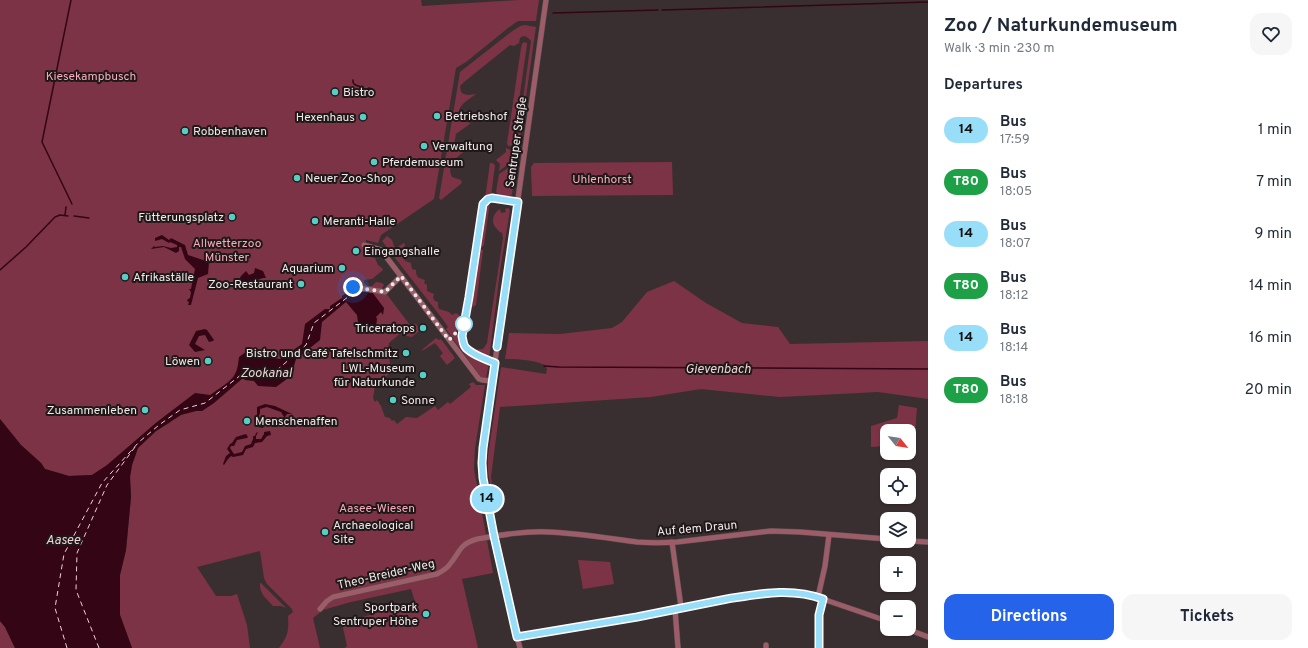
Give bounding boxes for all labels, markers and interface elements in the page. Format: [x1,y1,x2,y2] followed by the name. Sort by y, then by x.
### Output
[1250,13,1292,55] button: heart
[944,14,1178,38] text: Zoo / Naturkundemuseum
[944,41,1055,57] text: Walk · 3 min · 230 m
[46,69,136,85] park label: Kiesekampbusch
[944,76,1023,95] text: Departures
[343,85,375,101] place label: Bistro
[330,87,340,97] marker: Bistro
[503,96,531,189] street label: Sentruper Straße
[445,109,507,125] place label: Betriebshof
[296,110,355,126] place label: Hexenhaus
[432,111,442,121] marker: Betriebshof
[358,112,368,122] marker: Hexenhaus
[1000,113,1027,132] text: Bus
[959,121,973,138] text: 14
[1258,121,1292,140] text: 1 min
[193,124,267,140] place label: Robbenhaven
[180,126,190,136] marker: Robbenhaven
[1000,132,1030,148] text: 17:59
[432,139,493,155] place label: Verwaltung
[419,141,429,151] marker: Verwaltung
[382,155,463,171] place label: Pferdemuseum
[369,157,379,167] marker: Pferdemuseum
[1000,165,1027,184] text: Bus
[305,171,394,187] place label: Neuer Zoo-Shop
[572,172,632,188] park label: Uhlenhorst
[292,173,302,183] marker: Neuer Zoo-Shop
[953,173,979,190] text: T80
[1256,173,1292,192] text: 7 min
[1000,184,1032,200] text: 18:05
[138,210,224,226] place label: Fütterungsplatz
[227,212,237,222] marker: Fütterungsplatz
[323,214,396,230] place label: Meranti-Halle
[310,216,320,226] marker: Meranti-Halle
[1000,217,1027,236] text: Bus
[959,225,973,242] text: 14
[1255,225,1292,244] text: 9 min
[193,236,262,266] park label: Allwetterzoo Münster
[1000,236,1030,252] text: 18:07
[364,244,440,260] place label: Eingangshalle
[351,246,361,256] marker: Eingangshalle
[281,261,334,277] place label: Aquarium
[337,263,347,273] marker: Aquarium
[1000,269,1027,288] text: Bus
[133,270,194,286] place label: Afrikaställe
[120,272,130,282] marker: Afrikaställe
[208,277,293,293] place label: Zoo-Restaurant
[343,277,363,297] your location
[953,277,979,294] text: T80
[1249,277,1292,296] text: 14 min
[296,279,306,289] marker: Zoo-Restaurant
[1000,288,1029,304] text: 18:12
[455,315,473,333] unlabelled marker
[355,321,415,337] place label: Triceratops
[1000,321,1027,340] text: Bus
[418,323,428,333] marker: Triceratops
[959,329,973,346] text: 14
[1249,329,1292,348] text: 16 min
[1000,340,1028,356] text: 18:14
[246,346,398,362] place label: Bistro und Café Tafelschmitz
[401,348,411,358] marker: Bistro und Café Tafelschmitz
[165,354,200,370] place label: Löwen
[203,356,213,366] marker: Löwen
[334,361,415,391] place label: LWL-Museum für Naturkunde
[685,362,751,378] water label: Gievenbach
[240,366,293,382] water label: Zookanal
[418,370,428,380] marker: LWL-Museum für Naturkunde
[1000,373,1027,392] text: Bus
[953,381,979,398] text: T80
[1245,381,1292,400] text: 20 min
[1000,392,1029,408] text: 18:18
[401,393,435,409] place label: Sonne
[388,395,398,405] marker: Sonne
[47,403,137,419] place label: Zusammenleben
[140,405,150,415] marker: Zusammenleben
[255,414,338,430] place label: Menschenaffen
[242,416,252,426] marker: Menschenaffen
[880,424,916,460] north arrow
[880,424,916,636] map controls
[880,468,916,504] button: locate
[469,486,505,512] line badge: 14
[480,490,494,507] text: 14
[339,501,415,517] park label: Aasee-Wiesen
[880,512,916,548] button: layers
[333,518,413,548] place label: Archaeological Site
[656,518,738,540] street label: Auf dem Draun
[320,527,330,537] marker: Archaeological Site
[46,533,80,549] water label: Aasee
[336,556,436,594] street label: Theo-Breider-Weg
[880,556,916,592] button: +
[944,594,1114,640] button: Directions
[1122,594,1292,640] button: Tickets
[333,600,418,630] place label: Sportpark Sentruper Höhe
[880,600,916,636] button: −
[421,609,431,619] marker: Sportpark Sentruper Höhe

